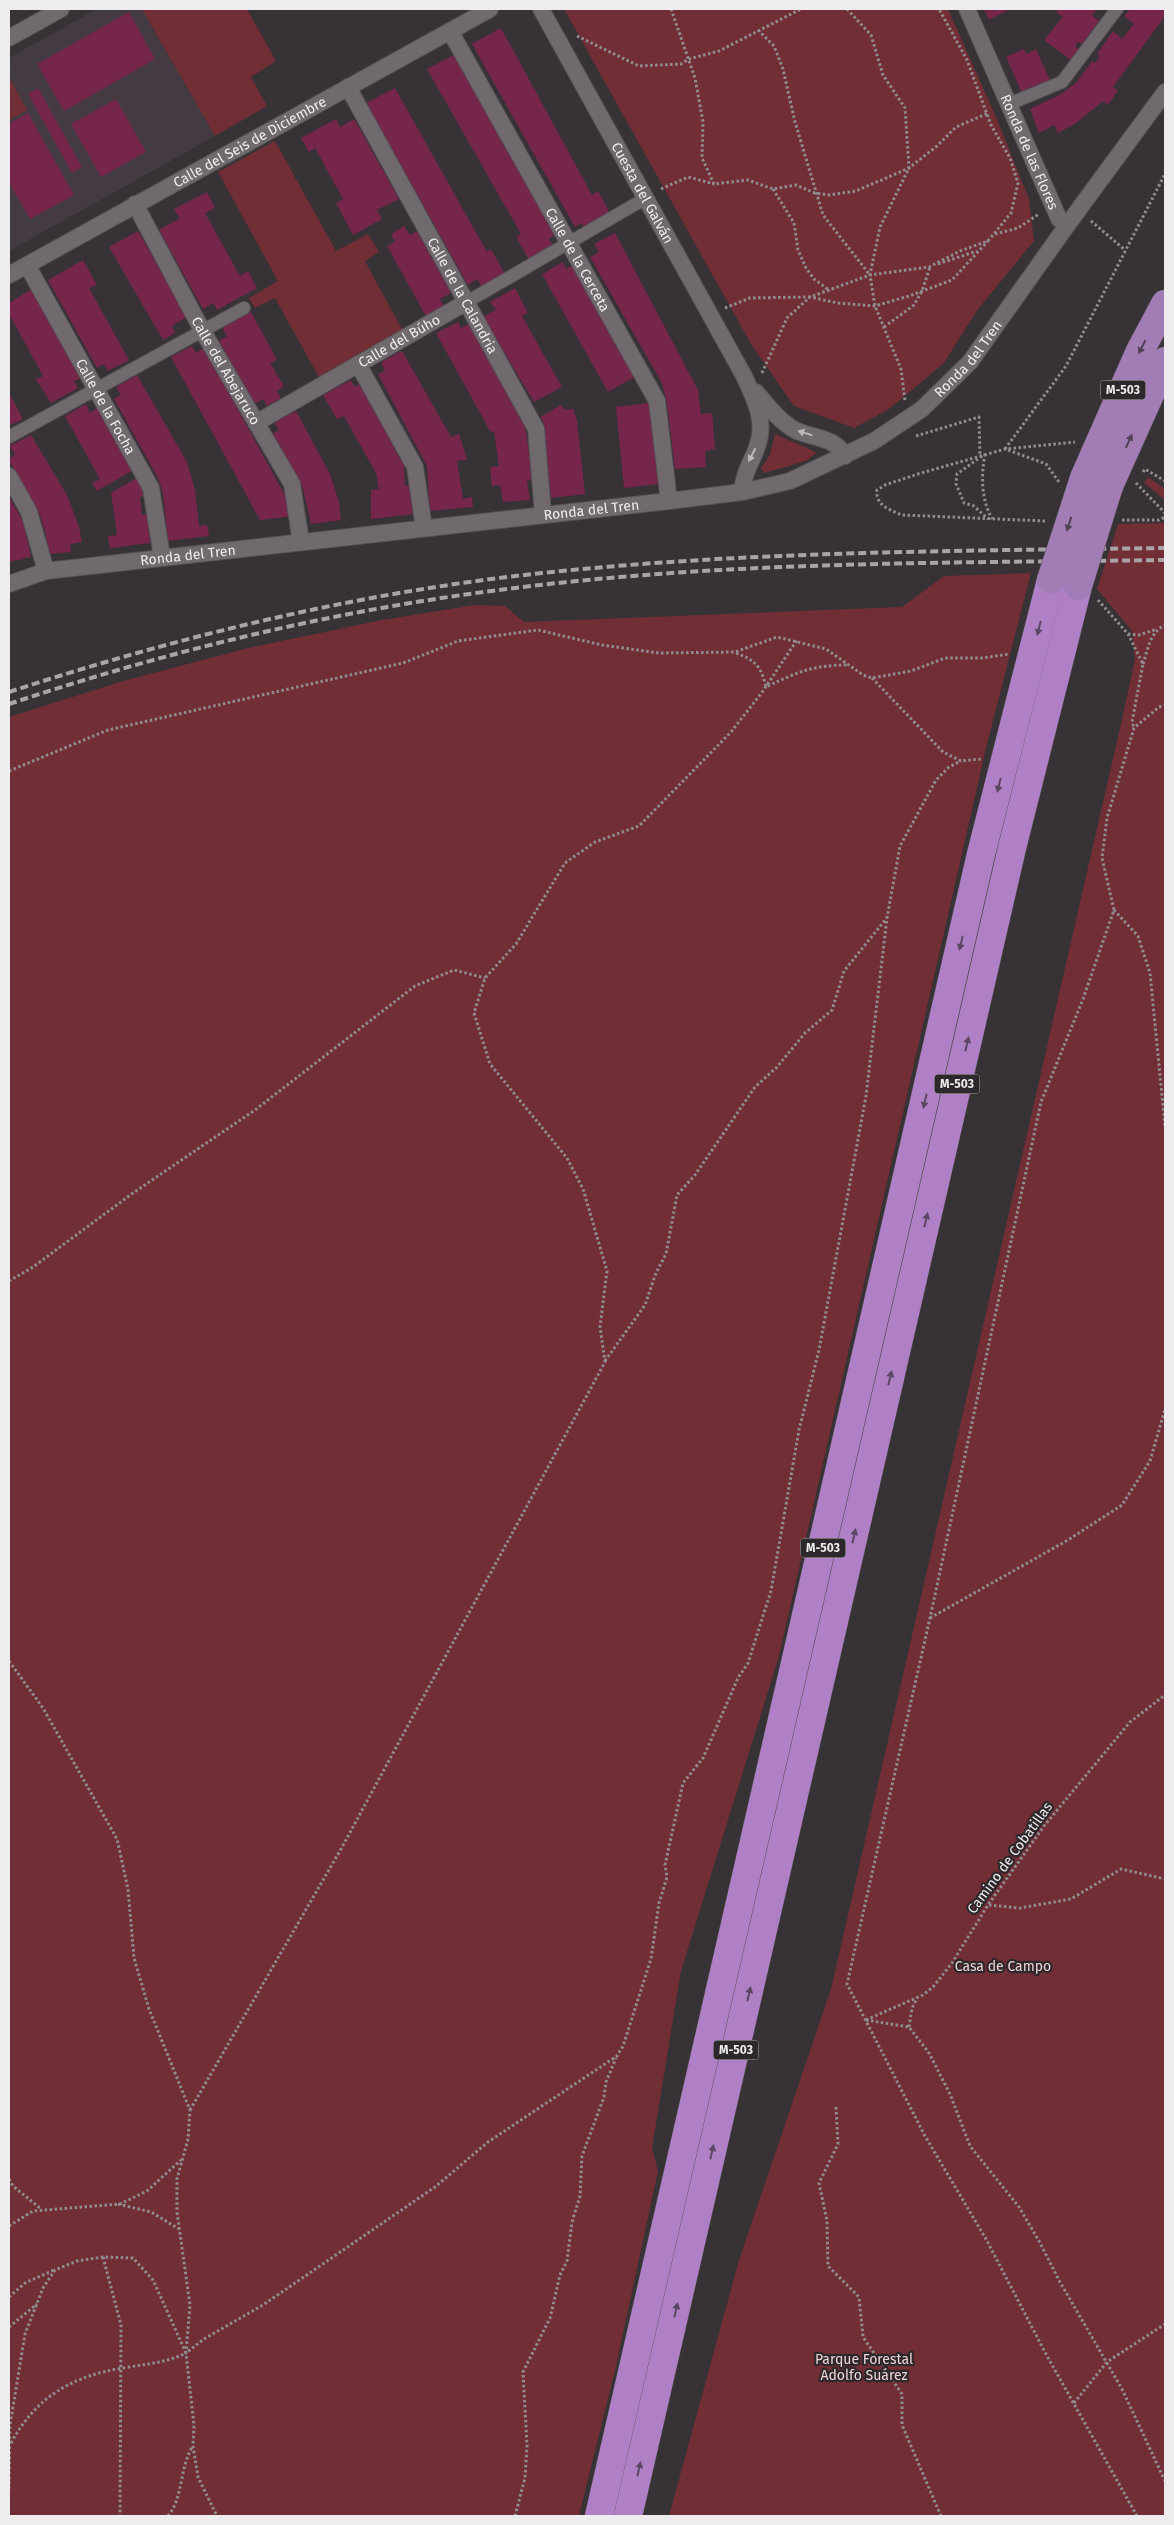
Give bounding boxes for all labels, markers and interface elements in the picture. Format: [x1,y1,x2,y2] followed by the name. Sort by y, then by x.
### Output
[997,92,1062,213] street label: Ronda de las Flores
[170,93,329,191] street label: Calle del Seis de Diciembre
[608,139,677,246] street label: Cuesta del Galván
[542,205,614,315] street label: Calle de la Cerceta
[424,234,501,357] street label: Calle de la Calandria
[355,311,443,371] street label: Calle del Búho
[188,314,264,428] street label: Calle del Abejaruco
[931,317,1005,401] street label: Ronda del Tren
[1138,339,1146,354] one-way arrow
[72,356,139,457] street label: Calle de la Focha
[1100,380,1146,400] road number: M-503
[797,429,812,436] one-way arrow
[1126,434,1134,448] one-way arrow
[748,448,756,462] one-way arrow
[543,496,640,524] street label: Ronda del Tren
[1065,517,1073,532] one-way arrow
[139,541,236,569] street label: Ronda del Tren
[1035,620,1043,635] one-way arrow
[995,778,1003,793] one-way arrow
[957,936,965,951] one-way arrow
[963,1037,971,1052] one-way arrow
[934,1074,980,1094] road number: M-503
[921,1094,929,1109] one-way arrow
[923,1211,931,1227] one-way arrow
[886,1370,894,1386] one-way arrow
[850,1529,858,1544] one-way arrow
[800,1539,846,1558] road number: M-503
[964,1799,1056,1917] street label: Camino de Cobatillas
[955,1958,1051,1975] park label: Casa de Campo
[745,1986,753,2001] one-way arrow
[714,2040,758,2060] road number: M-503
[708,2145,716,2160] one-way arrow
[672,2303,680,2318] one-way arrow
[815,2351,913,2384] park label: Parque Forestal Adolfo Suárez
[635,2461,643,2476] one-way arrow

